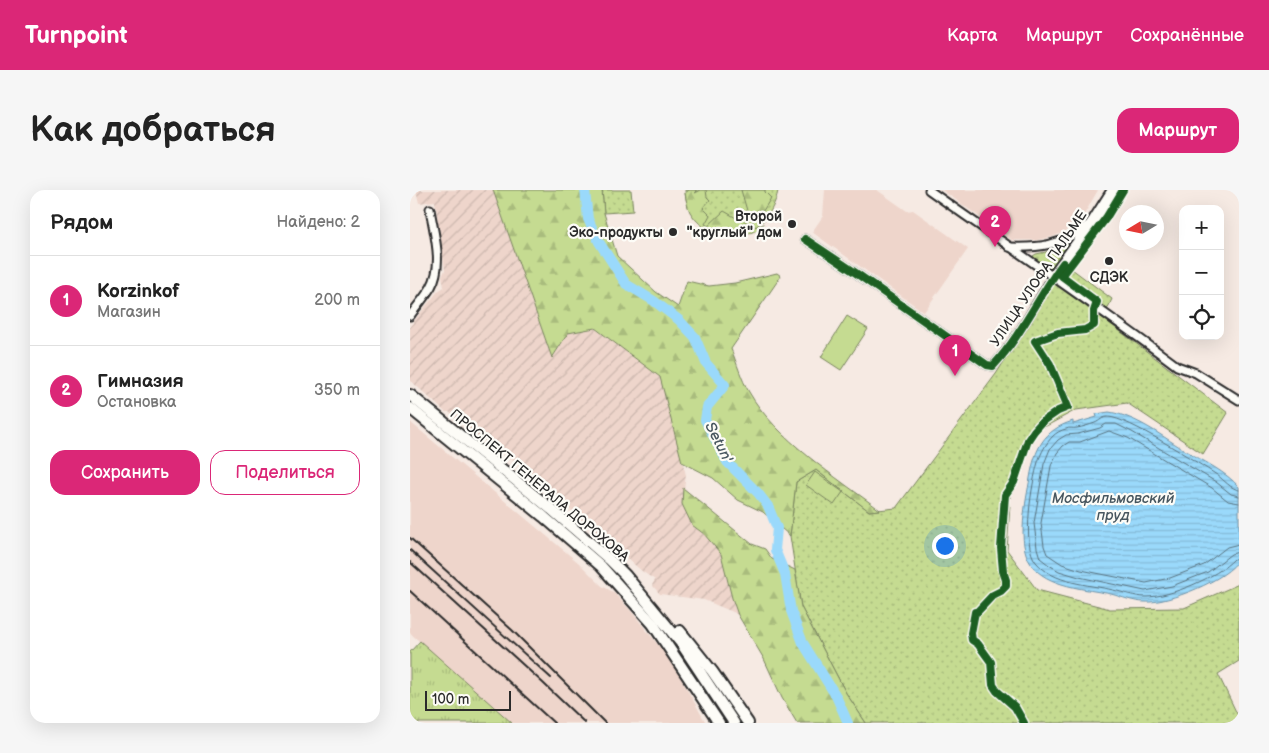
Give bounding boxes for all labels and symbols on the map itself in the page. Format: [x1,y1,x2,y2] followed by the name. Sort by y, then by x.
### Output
[1119,205,1164,250] north arrow
[979,206,1011,247] pin: 2
[986,207,1090,350] street label: УЛИЦА УЛОФА ПАЛЬМЕ
[686,208,782,241] place label: Второй "круглый" дом
[786,218,798,230] marker: Второй "круглый" дом
[569,224,663,241] place label: Эко-продукты
[667,226,679,238] marker: Эко-продукты
[1103,255,1115,267] marker: СДЭК
[1090,269,1129,286] place label: СДЭК
[939,335,971,376] pin: 1
[447,405,633,566] street label: ПРОСПЕКТ ГЕНЕРАЛА ДОРОХОВА
[700,419,737,466] water label: Setun'
[1052,489,1175,525] water label: Мосфильмовский пруд
[932,533,958,559] your location
[425,688,511,711] scale bar

